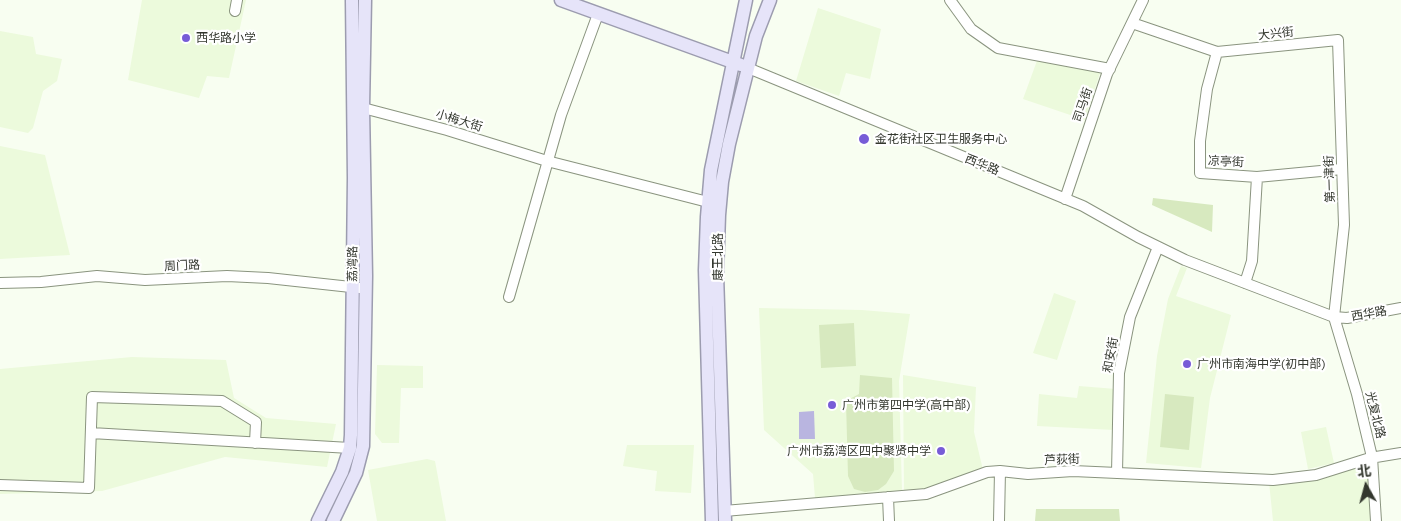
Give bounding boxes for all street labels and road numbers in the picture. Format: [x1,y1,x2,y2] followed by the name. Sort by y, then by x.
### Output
[1257,25,1295,43] street label: 大兴街
[1070,86,1096,124] street label: 司马街
[434,107,484,135] street label: 小梅大街
[963,152,1001,178] street label: 西华路
[1208,154,1244,170] street label: 凉亭街
[1322,155,1338,203] street label: 第一津街
[711,233,725,281] street label: 康王北路
[345,246,361,282] street label: 荔湾路
[164,258,200,274] street label: 周门路
[1350,304,1388,324] street label: 西华路
[1101,336,1121,374] street label: 和安街
[1362,390,1388,440] street label: 光复北路
[1044,452,1080,468] street label: 芦荻街

